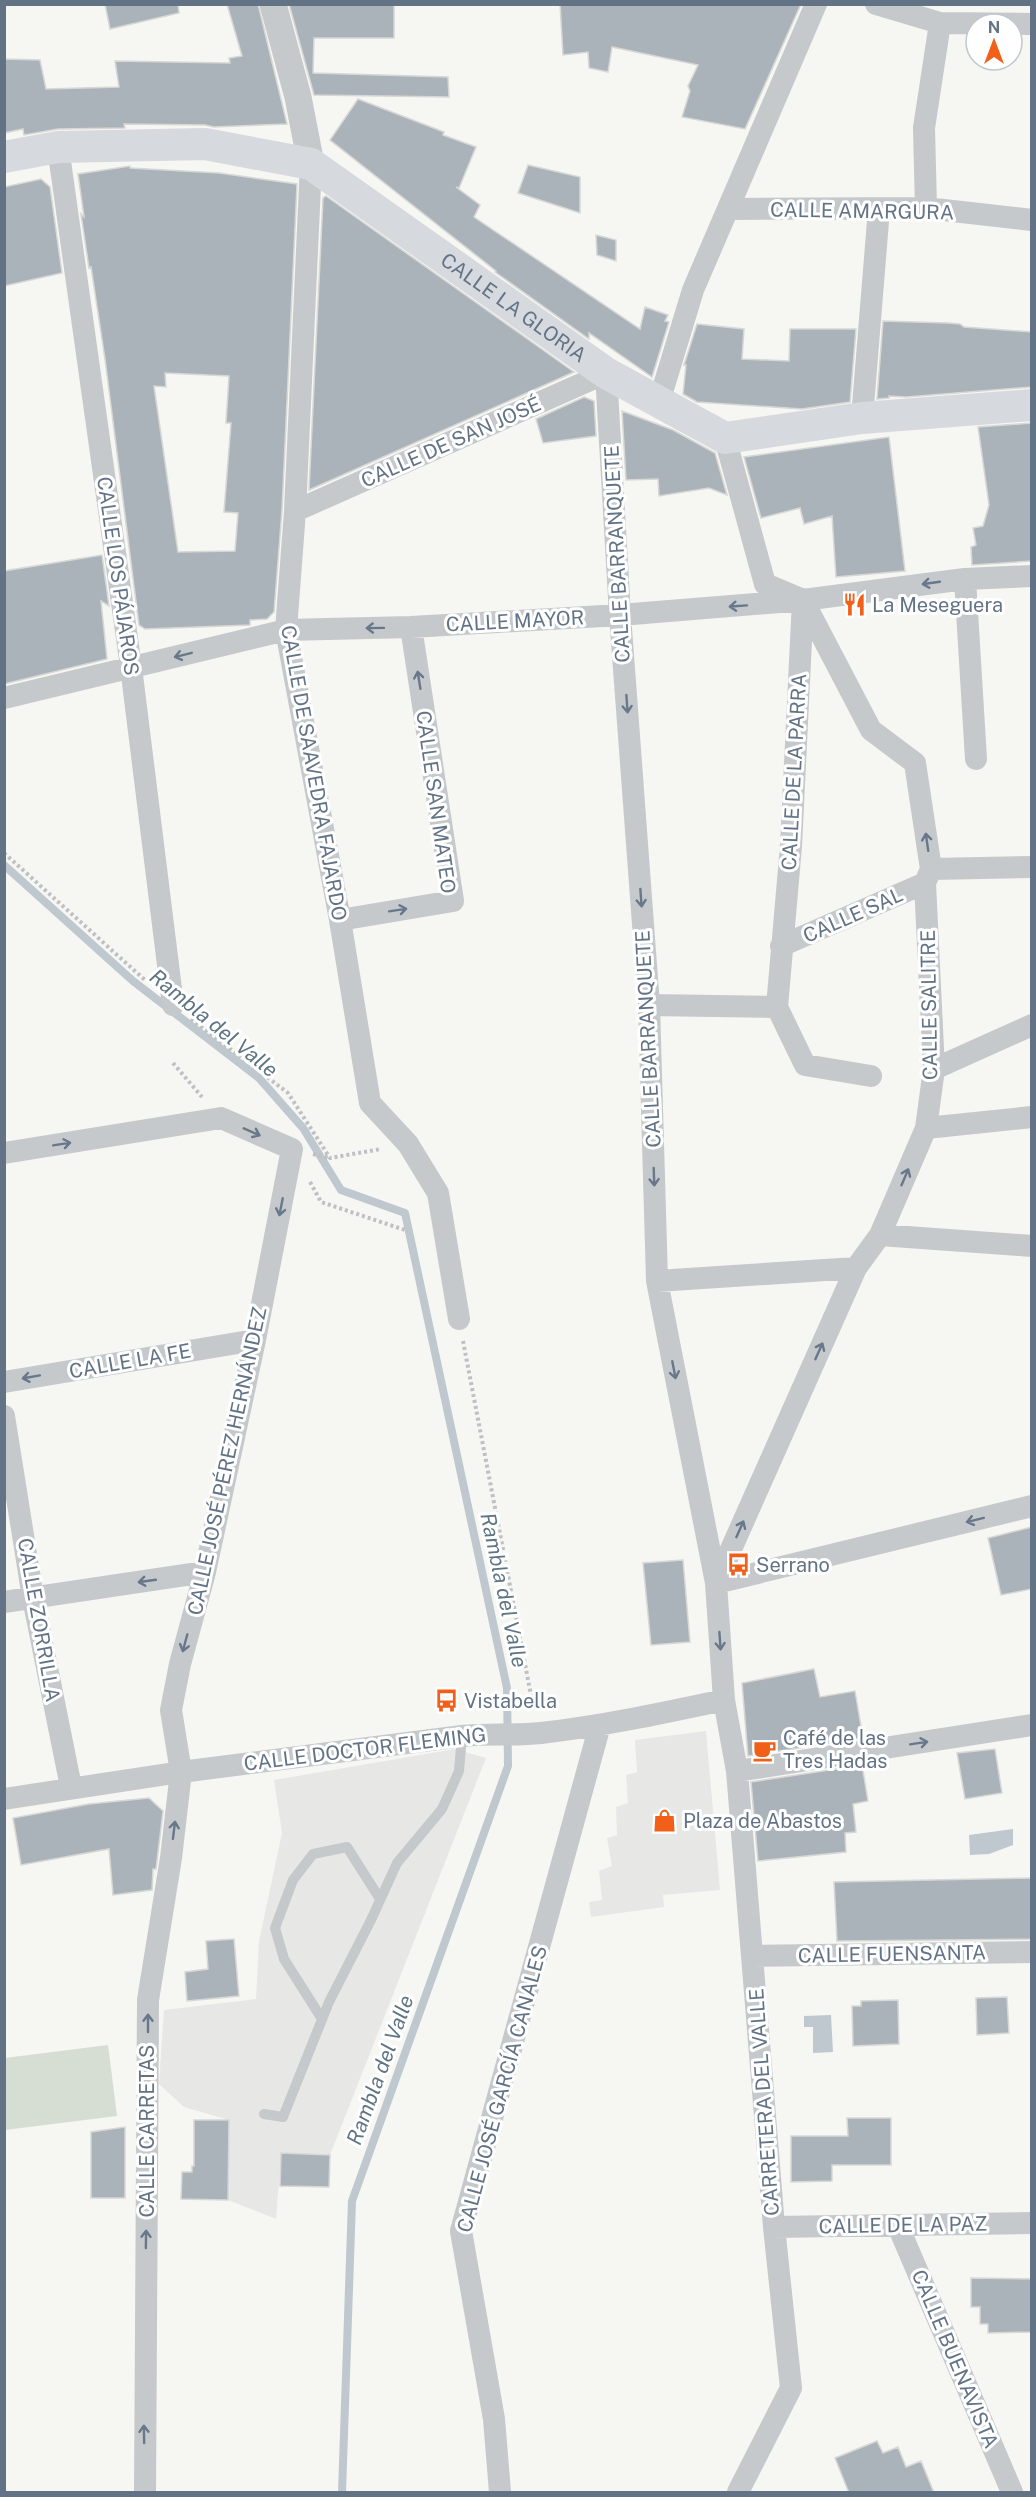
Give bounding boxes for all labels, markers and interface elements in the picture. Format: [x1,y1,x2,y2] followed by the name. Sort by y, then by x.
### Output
[964,12,1024,72] north arrow
[988,18,1000,37] text: N
[770,197,954,225] street label: CALLE AMARGURA
[436,248,591,367] street label: CALLE LA GLORIA
[357,391,545,493] street label: CALLE DE SAN JOSÉ
[599,445,635,663] street label: CALLE BARRANQUETE
[92,475,145,677] street label: CALLE LOS PÁJAROS
[922,578,942,589] one-way arrow
[841,592,867,618] restaurant icon: La Meseguera
[872,593,1003,617] place label: La Meseguera
[728,601,748,612] one-way arrow
[445,605,585,637] street label: CALLE MAYOR
[366,622,386,633] one-way arrow
[276,623,352,923] street label: CALLE DE SAAVEDRA FAJARDO
[174,649,193,661] one-way arrow
[414,671,425,691] one-way arrow
[777,673,811,871] street label: CALLE DE LA PARRA
[621,693,632,713] one-way arrow
[411,709,461,895] street label: CALLE SAN MATEO
[921,832,932,852] one-way arrow
[799,882,907,948] street label: CALLE SAL
[636,888,647,908] one-way arrow
[387,904,407,915] one-way arrow
[630,930,666,1148] street label: CALLE BARRANQUETE
[916,930,942,1080] street label: CALLE SALITRE
[145,964,283,1082] water label: Rambla del Valle
[243,1127,261,1138] one-way arrow
[52,1138,72,1149] one-way arrow
[648,1166,660,1186] one-way arrow
[900,1169,911,1187] one-way arrow
[275,1197,286,1216] one-way arrow
[182,1304,271,1617] street label: CALLE JOSÉ PÉREZ HERNÁNDEZ
[67,1338,193,1384] street label: CALLE LA FE
[814,1343,825,1361] one-way arrow
[669,1360,680,1379] one-way arrow
[22,1372,42,1383] one-way arrow
[475,1510,533,1670] water label: Rambla del Valle
[965,1515,984,1527] one-way arrow
[734,1521,746,1539] one-way arrow
[13,1536,65,1704] street label: CALLE ZORRILLA
[725,1552,751,1578] bus stop icon: Serrano
[756,1553,830,1577] place label: Serrano
[137,1575,157,1586] one-way arrow
[715,1631,726,1651] one-way arrow
[179,1634,191,1653] one-way arrow
[433,1688,459,1714] bus stop icon: Vistabella
[464,1689,557,1713] place label: Vistabella
[243,1722,487,1776] street label: CALLE DOCTOR FLEMING
[783,1726,887,1773] place label: Café de las Tres Hadas
[752,1737,778,1763] cafe icon: Café de las Tres Hadas
[909,1737,928,1748] one-way arrow
[652,1808,678,1834] shop icon: Plaza de Abastos
[683,1809,842,1833] place label: Plaza de Abastos
[169,1821,180,1840] one-way arrow
[798,1940,986,1968] street label: CALLE FUENSANTA
[451,1943,552,2235] street label: CALLE JOSÉ GARCÍA CANALES
[744,1988,784,2216] street label: CARRETERA DEL VALLE
[341,1992,419,2148] water label: Rambla del Valle
[142,2014,154,2034] one-way arrow
[135,2045,159,2217] street label: CALLE CARRETAS
[818,2212,988,2238] street label: CALLE DE LA PAZ
[141,2230,152,2250] one-way arrow
[907,2266,1003,2452] street label: CALLE BUENAVISTA
[138,2425,150,2445] one-way arrow

